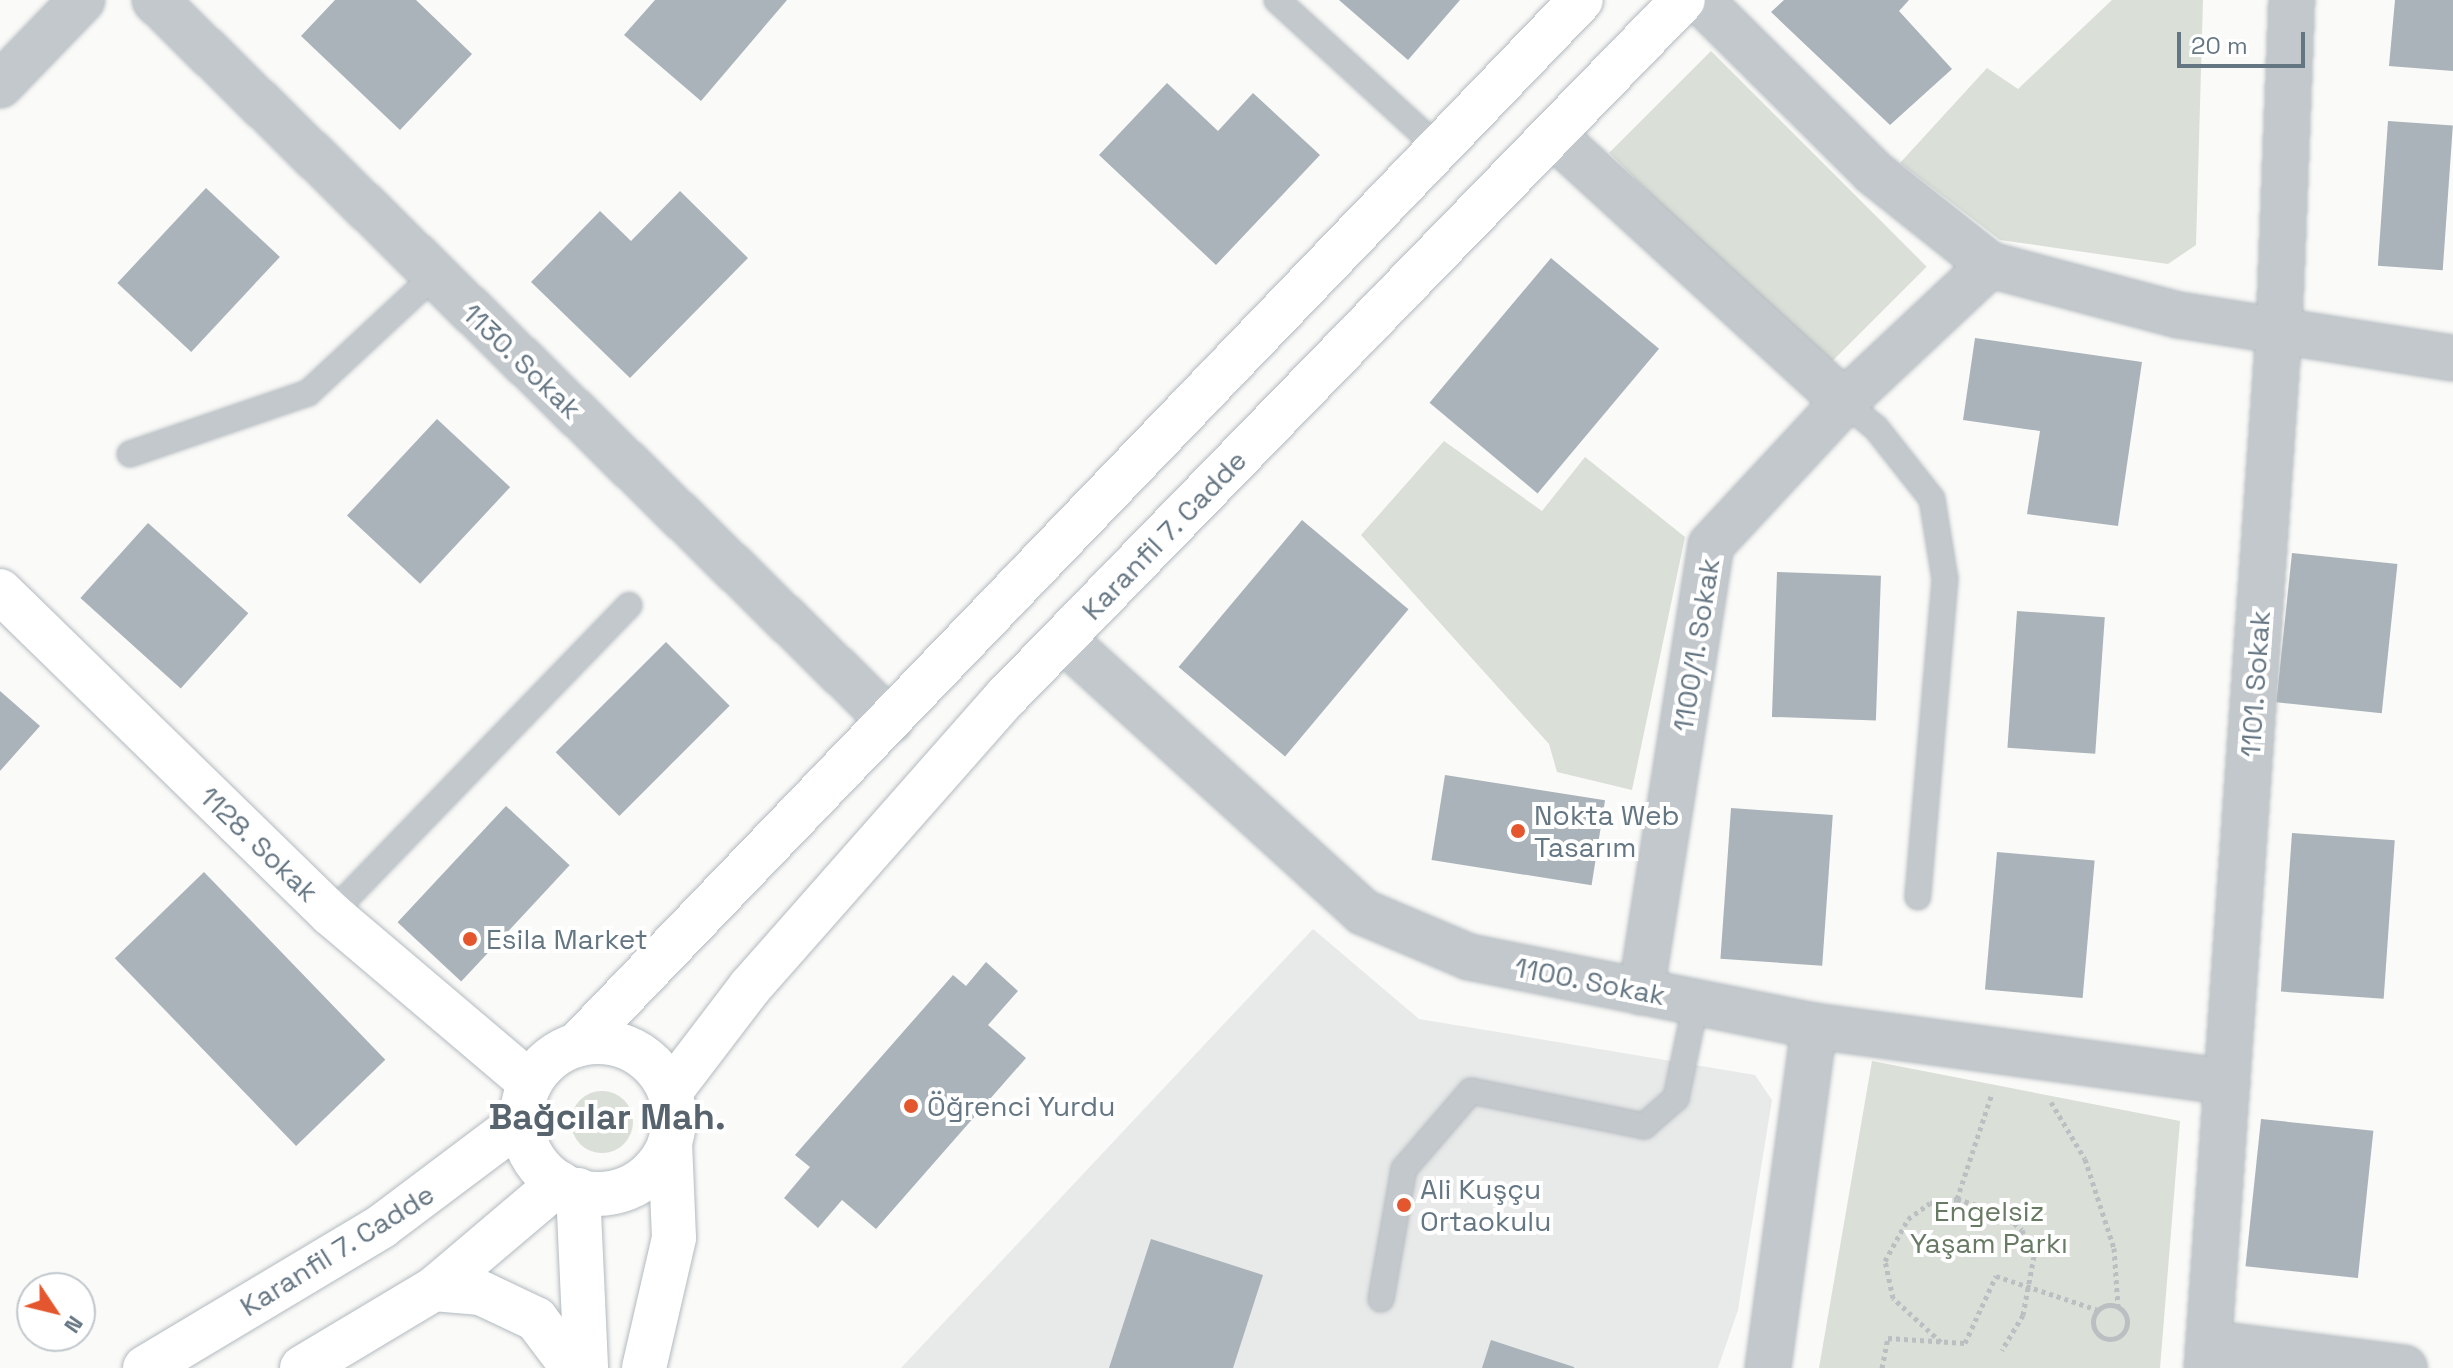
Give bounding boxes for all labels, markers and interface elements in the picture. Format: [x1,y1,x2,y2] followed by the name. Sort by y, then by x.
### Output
[2181,16,2309,66] scale bar
[2191,30,2248,61] text: 20 m
[455,296,589,426] street label: 1130. Sokak
[1074,443,1254,627] street label: Karanfil 7. Cadde
[1666,555,1726,735] street label: 1100/1. Sokak
[2233,609,2277,759] street label: 1101. Sokak
[193,779,325,909] street label: 1128. Sokak
[1534,798,1680,864] place label: Nokta Web Tasarım
[1509,822,1527,840] marker: Nokta Web Tasarım
[486,922,648,956] place label: Esila Market
[461,930,479,948] marker: Esila Market
[1511,950,1669,1012] street label: 1100. Sokak
[927,1089,1116,1123] place label: Öğrenci Yurdu
[488,1096,726,1140] district label: Bağcılar Mah.
[902,1097,920,1115] marker: Öğrenci Yurdu
[1420,1172,1551,1238] place label: Ali Kuşçu Ortaokulu
[233,1177,441,1323] street label: Karanfil 7. Cadde
[1910,1194,2068,1260] park label: Engelsiz Yaşam Parkı
[1395,1196,1413,1214] marker: Ali Kuşçu Ortaokulu
[16,1272,96,1352] north arrow
[58,1311,90,1339] text: N

